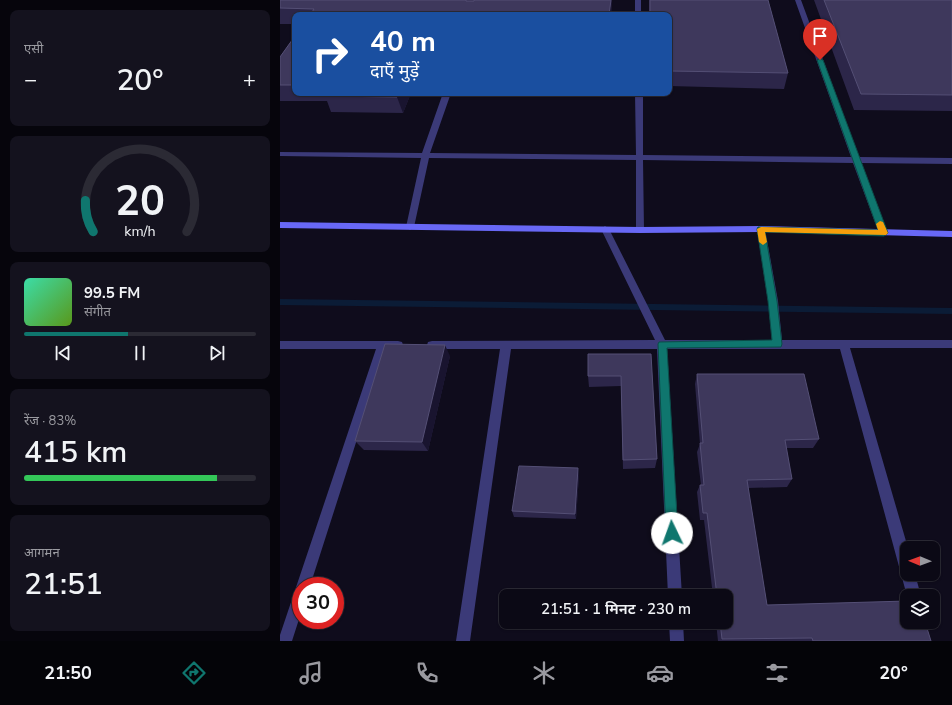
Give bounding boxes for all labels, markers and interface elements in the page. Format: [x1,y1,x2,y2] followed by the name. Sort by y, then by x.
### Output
[803,19,837,60] pin
[370,23,436,61] text: 40 m
[809,25,831,47] icon: arrive
[304,28,356,80] icon: right
[24,40,43,58] text: एसी
[370,59,419,83] text: दाएँ मुड़ें
[116,60,164,101] text: 20°
[24,65,37,95] text: −
[243,65,256,95] text: +
[115,173,165,230] text: 20
[124,222,156,241] text: km/h
[84,283,140,303] text: 99.5 FM
[84,303,111,321] text: संगीत
[52,342,74,364] icon: previous
[129,342,151,364] icon: pause
[206,342,228,364] icon: next
[24,412,76,430] text: रेंज · 83%
[24,432,127,473] text: 415 km
[651,512,693,554] position arrow
[900,541,940,581] north arrow
[900,541,940,629] map controls
[24,544,60,562] text: आगमन
[24,564,103,605] text: 21:51
[292,577,344,629] speed limit sign: 30
[900,589,940,629] button: layers
[541,599,691,619] text: 21:51 · 1 मिनट · 230 m
[180,659,208,687] icon: directions
[297,659,325,687] icon: music
[413,659,441,687] icon: phone
[530,659,558,687] icon: climate
[646,659,674,687] icon: car
[763,659,791,687] icon: filters
[44,661,92,685] text: 21:50
[879,661,908,685] text: 20°

